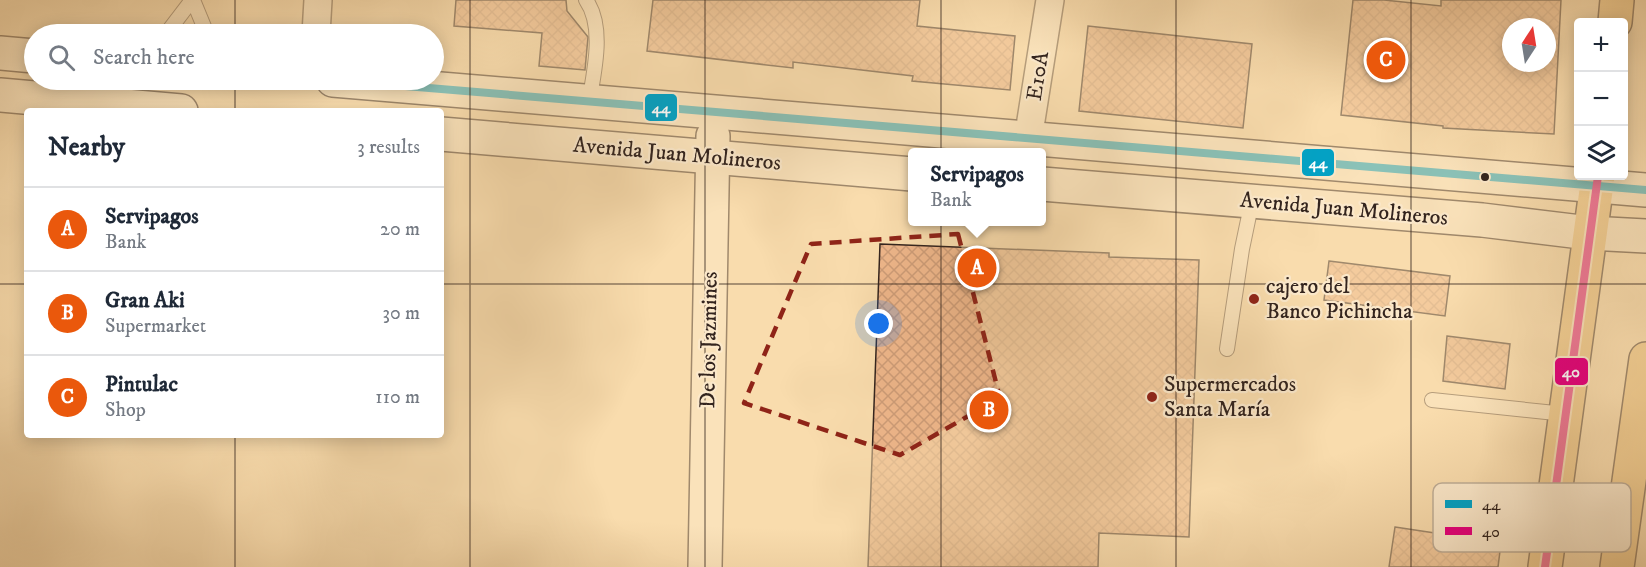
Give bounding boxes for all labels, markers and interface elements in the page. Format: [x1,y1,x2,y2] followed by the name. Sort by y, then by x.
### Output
[1502,18,1556,72] north arrow
[1574,18,1628,180] map controls
[1574,18,1628,72] button: +
[24,24,444,90] search box
[1366,38,1406,82] pin: C
[45,41,78,74] icon: search
[93,44,195,71] text: Search here
[1021,49,1055,103] street label: E10A
[1574,72,1628,126] button: −
[644,93,678,122] line badge: 44
[651,98,671,118] text: 44
[1574,126,1628,180] button: layers
[48,131,125,164] text: Nearby
[572,131,782,177] street label: Avenida Juan Molineros
[357,135,420,160] text: 3 results
[908,148,1046,226] popup
[1301,148,1335,177] line badge: 44
[1308,153,1328,173] text: 44
[930,161,1024,188] text: Servipagos
[1479,171,1491,183] unlabelled marker
[1239,186,1449,232] street label: Avenida Juan Molineros
[930,188,972,213] text: Bank
[105,203,199,230] text: Servipagos
[61,217,74,242] text: A
[380,217,420,242] text: 20 m
[105,230,147,255] text: Bank
[958,246,996,290] pin: A
[694,271,724,409] street label: De los Jazmines
[1266,273,1413,325] place label: cajero del Banco Pichincha
[105,287,185,314] text: Gran Aki
[1247,292,1261,306] marker: cajero del Banco Pichincha
[61,301,74,326] text: B
[382,301,420,326] text: 30 m
[864,309,893,338] your location
[105,314,206,339] text: Supermarket
[1554,357,1589,386] line badge: 40
[1561,362,1580,382] text: 40
[105,371,178,398] text: Pintulac
[1164,371,1296,423] place label: Supermercados Santa María
[61,385,74,410] text: C
[375,385,420,410] text: 110 m
[970,388,1008,432] pin: B
[1145,390,1159,404] marker: Supermercados Santa María
[105,398,146,423] text: Shop
[1433,483,1631,552] legend
[1482,495,1501,515] text: 44
[1482,522,1500,542] text: 40

